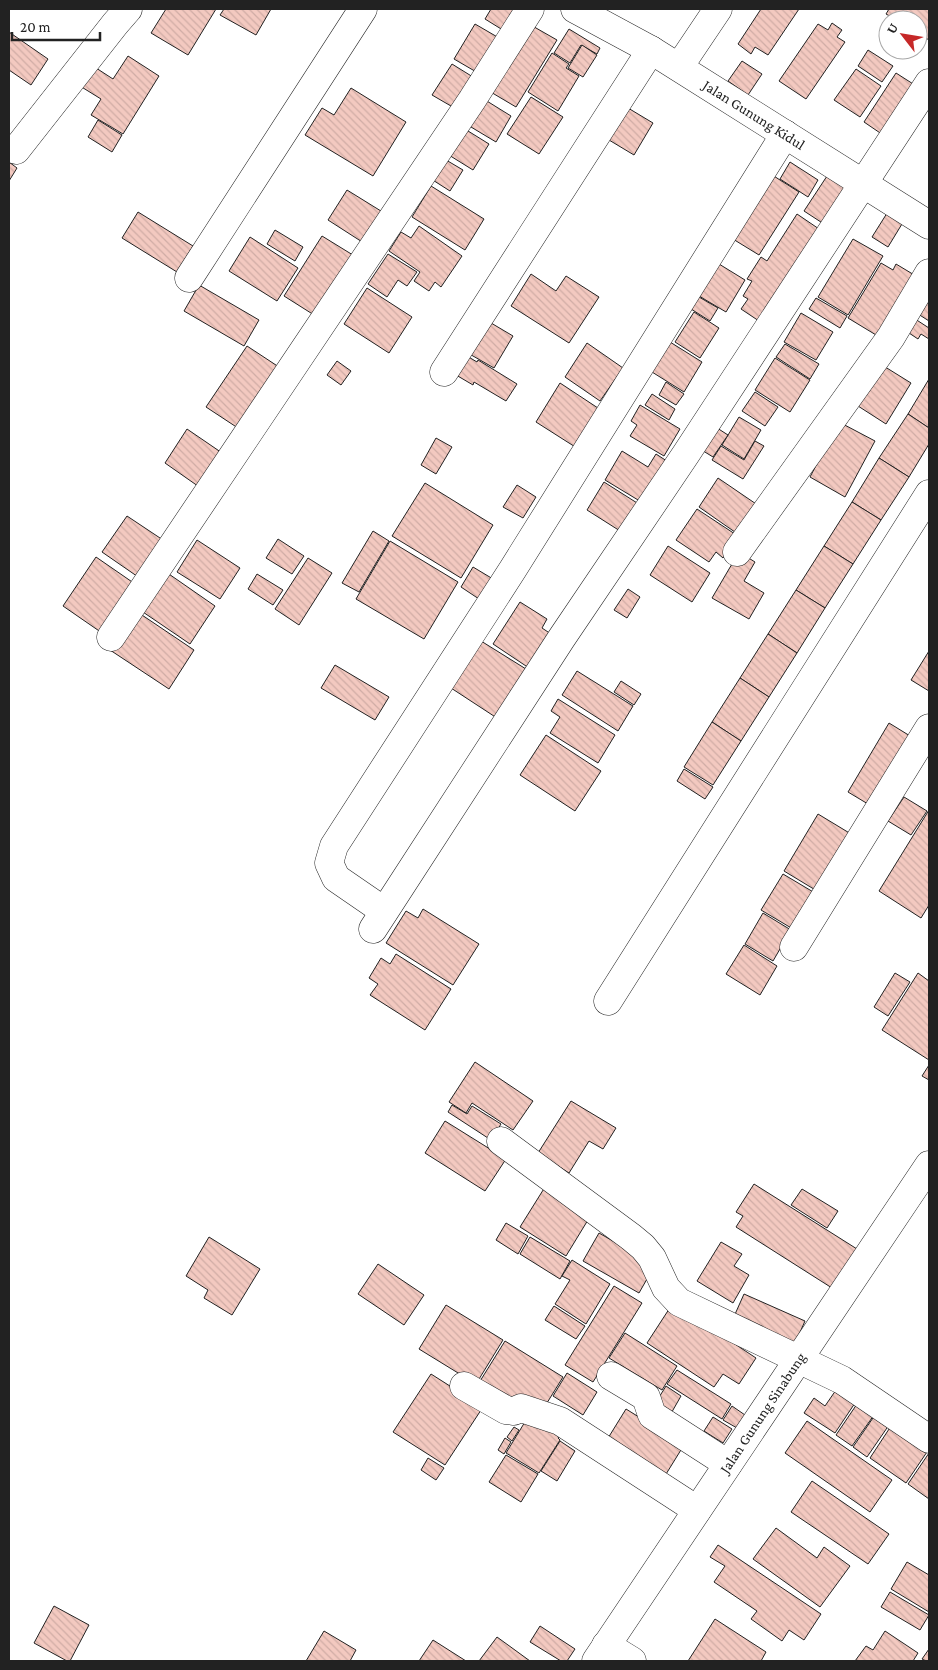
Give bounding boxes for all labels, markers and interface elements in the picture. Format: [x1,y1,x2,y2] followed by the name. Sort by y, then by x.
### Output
[12,10,100,42] scale bar
[878,10,928,60] north arrow
[20,19,51,35] text: 20 m
[883,20,901,37] text: U
[698,76,808,153] street label: Jalan Gunung Kidul
[715,1349,810,1478] street label: Jalan Gunung Sinabung

